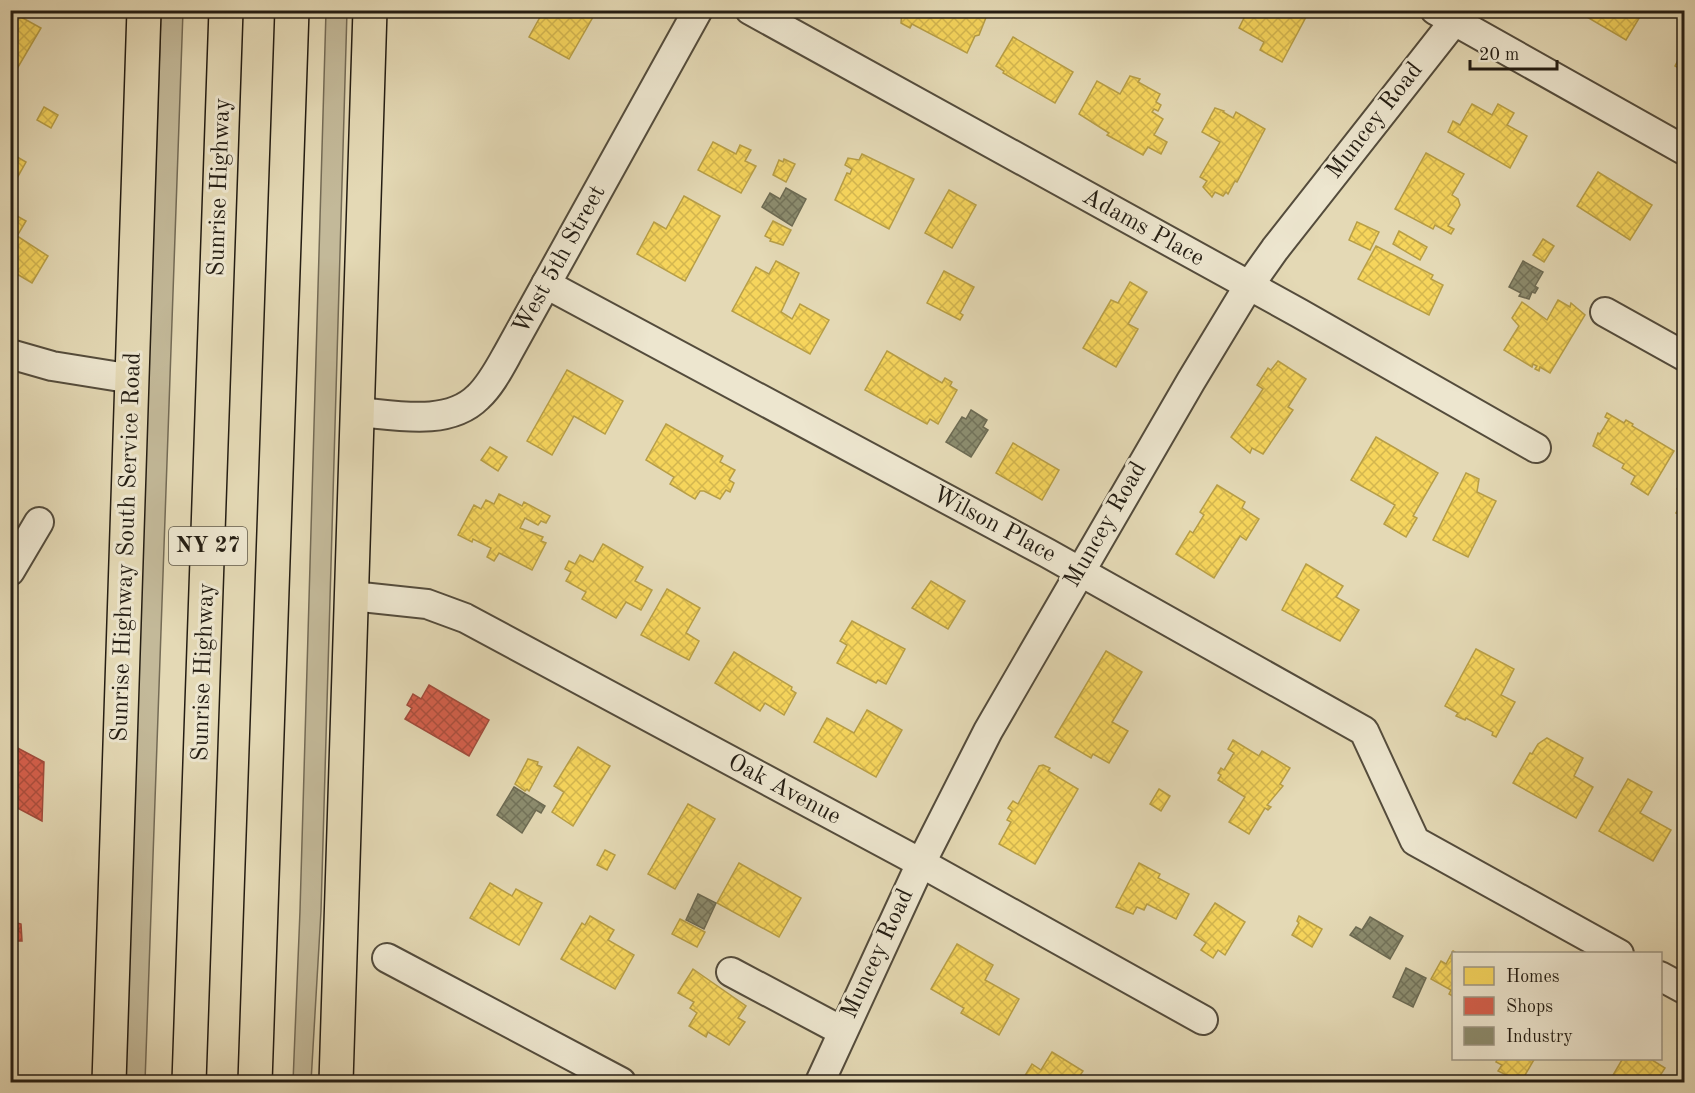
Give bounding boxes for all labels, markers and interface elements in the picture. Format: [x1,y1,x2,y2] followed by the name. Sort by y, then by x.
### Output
[1470,33,1557,71] scale bar
[1479,46,1519,64] text: 20 m
[1322,58,1428,184] street label: Muncey Road
[205,97,235,277] street label: Sunrise Highway
[509,182,611,338] street label: West 5th Street
[1078,185,1208,271] street label: Adams Place
[108,352,146,742] street label: Sunrise Highway South Service Road
[1061,458,1151,592] street label: Muncey Road
[928,483,1060,567] street label: Wilson Place
[169,527,247,565] road number: NY 27
[189,582,219,762] street label: Sunrise Highway
[724,750,844,830] street label: Oak Avenue
[837,885,919,1023] street label: Muncey Road
[1452,952,1662,1060] legend
[1506,968,1560,986] text: Homes
[1506,998,1553,1016] text: Shops
[1506,1028,1573,1046] text: Industry

